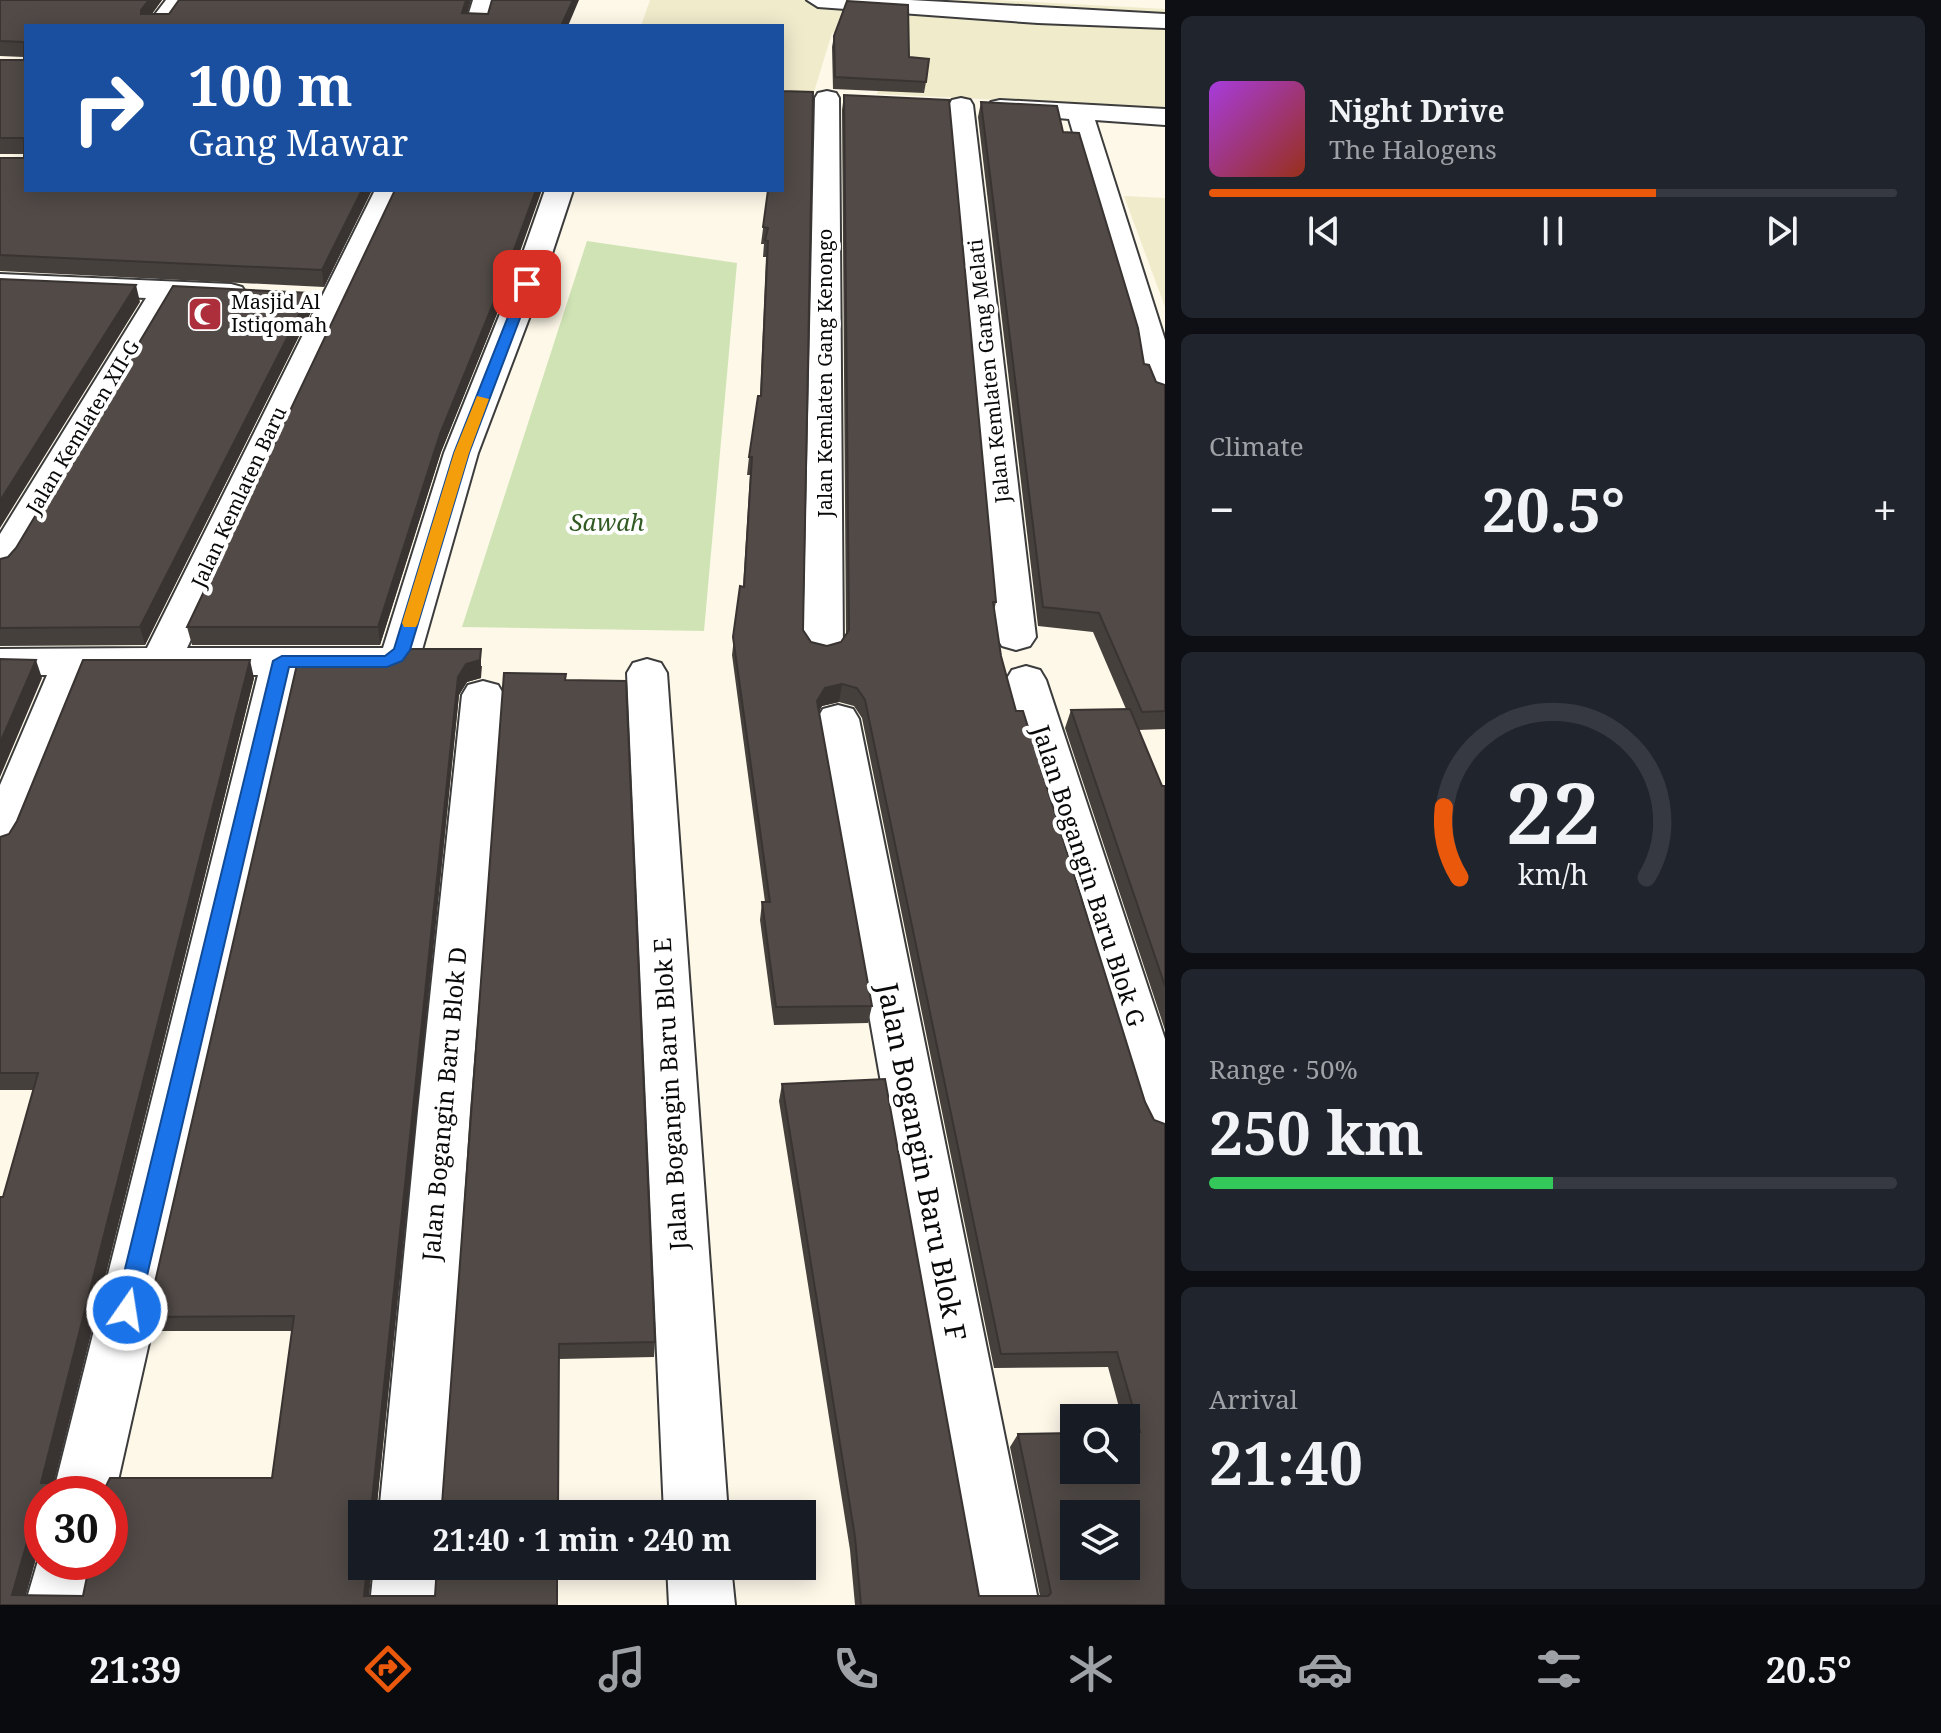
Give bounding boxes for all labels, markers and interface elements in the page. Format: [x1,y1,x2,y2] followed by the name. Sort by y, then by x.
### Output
[188,46,353,122] text: 100 m
[56,56,160,160] icon: right
[1329,90,1505,131] text: Night Drive
[188,118,408,167] text: Gang Mawar
[1329,131,1497,167] text: The Halogens
[1302,209,1346,253] icon: previous
[1531,209,1575,253] icon: pause
[1760,209,1804,253] icon: next
[811,229,838,518] street label: Jalan Kemlaten Gang Kenongo
[961,237,1016,505] street label: Jalan Kemlaten Gang Melati
[493,250,561,318] pin
[505,262,549,306] icon: arrive
[231,288,328,338] place label: Masjid Al Istiqomah
[186,295,224,333] mosque icon: Masjid Al Istiqomah
[19,335,145,520] street label: Jalan Kemlaten XII-G
[184,402,293,593] street label: Jalan Kemlaten Baru
[1209,428,1304,464] text: Climate
[1482,468,1625,550] text: 20.5°
[1209,479,1234,539] text: −
[1872,479,1897,539] text: +
[570,505,644,538] park label: Sawah
[1025,720,1154,1030] street label: Jalan Bogangin Baru Blok G
[1506,755,1600,868] text: 22
[1518,855,1588,894] text: km/h
[645,937,694,1252] street label: Jalan Bogangin Baru Blok E
[413,945,474,1263] street label: Jalan Bogangin Baru Blok D
[869,979,976,1344] street label: Jalan Bogangin Baru Blok F
[1209,1051,1358,1087] text: Range · 50%
[1209,1091,1424,1173] text: 250 km
[85,1268,169,1352] position arrow
[1209,1381,1298,1417] text: Arrival
[1060,1404,1140,1580] map controls
[1060,1404,1140,1484] button: search
[1209,1421,1363,1503] text: 21:40
[24,1476,128,1580] speed limit sign: 30
[1060,1500,1140,1580] button: layers
[433,1519,731,1560] text: 21:40 · 1 min · 240 m
[360,1641,416,1697] icon: directions
[594,1641,650,1697] icon: music
[828,1641,884,1697] icon: phone
[1063,1641,1119,1697] icon: climate
[1297,1641,1353,1697] icon: car
[1531,1641,1587,1697] icon: filters
[89,1645,181,1694] text: 21:39
[1766,1645,1852,1694] text: 20.5°

